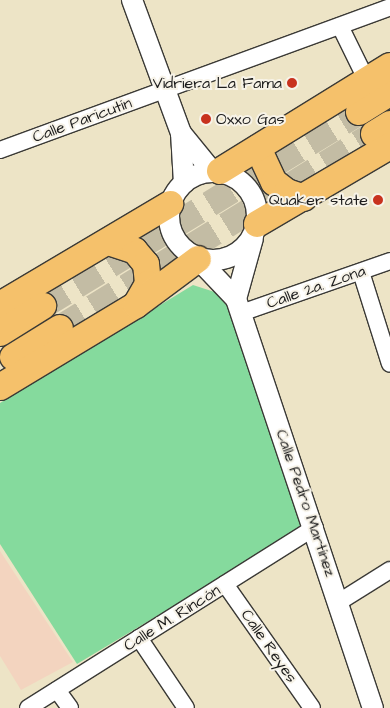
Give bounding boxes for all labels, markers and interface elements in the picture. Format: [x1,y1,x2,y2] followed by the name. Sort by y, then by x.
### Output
[153,73,282,93] place label: Vidriera La Fama
[286,77,298,89] marker: Vidriera La Fama
[30,93,134,147] street label: Calle Paricutín
[216,109,284,129] place label: Oxxo Gas
[200,113,212,125] marker: Oxxo Gas
[269,190,368,210] place label: Quaker state
[372,194,384,206] marker: Quaker state
[264,261,368,313] street label: Calle 2a. Zona
[272,427,340,579] street label: Calle Pedro Martínez
[120,581,224,655] street label: Calle M. Rincón
[237,606,301,686] street label: Calle Reyes

